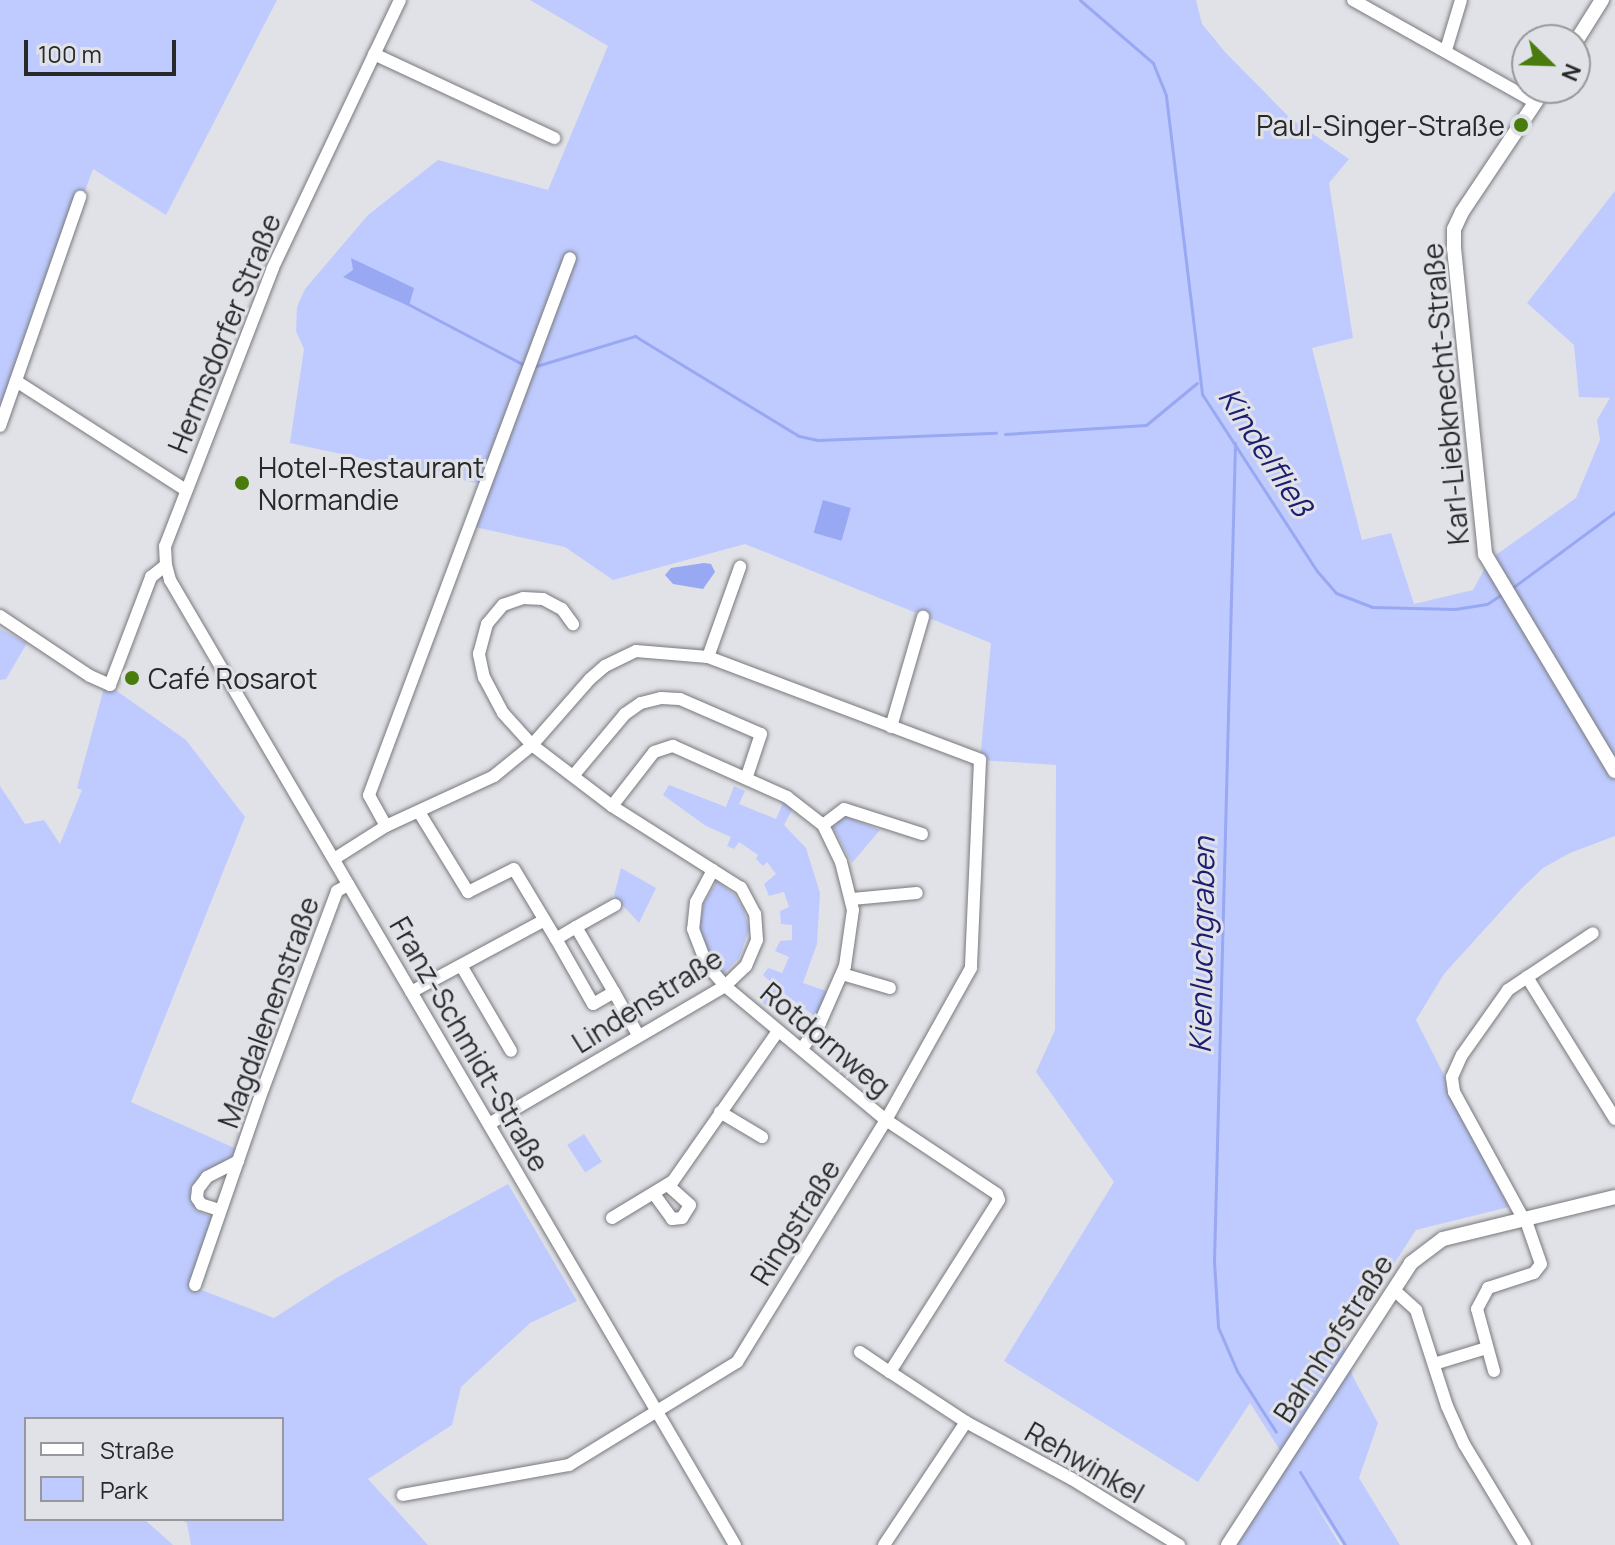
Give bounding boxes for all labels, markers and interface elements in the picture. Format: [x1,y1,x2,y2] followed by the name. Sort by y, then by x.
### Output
[28,24,180,74] scale bar
[1511,24,1591,104] north arrow
[38,37,102,70] text: 100 m
[1554,59,1588,86] text: N
[1256,108,1505,142] place label: Paul-Singer-Straße
[1512,116,1530,134] marker: Paul-Singer-Straße
[161,208,287,458] street label: Hermsdorfer Straße
[1415,242,1475,546] street label: Karl-Liebknecht-Straße
[1211,381,1321,523] water label: Kindelfließ
[258,450,484,516] place label: Hotel-Restaurant Normandie
[233,474,251,492] marker: Hotel-Restaurant Normandie
[148,661,317,695] place label: Café Rosarot
[123,669,141,687] marker: Café Rosarot
[1182,837,1222,1053] water label: Kienluchgraben
[211,892,325,1132] street label: Magdalenenstraße
[383,911,557,1177] street label: Franz-Schmidt-Straße
[566,941,728,1059] street label: Lindenstraße
[754,975,898,1103] street label: Rotdornweg
[743,1153,847,1291] street label: Ringstraße
[1266,1248,1400,1428] street label: Bahnhofstraße
[1020,1414,1150,1510] street label: Rehwinkel
[24,1417,284,1521] legend
[100,1433,174,1466] text: Straße
[100,1473,148,1506] text: Park

